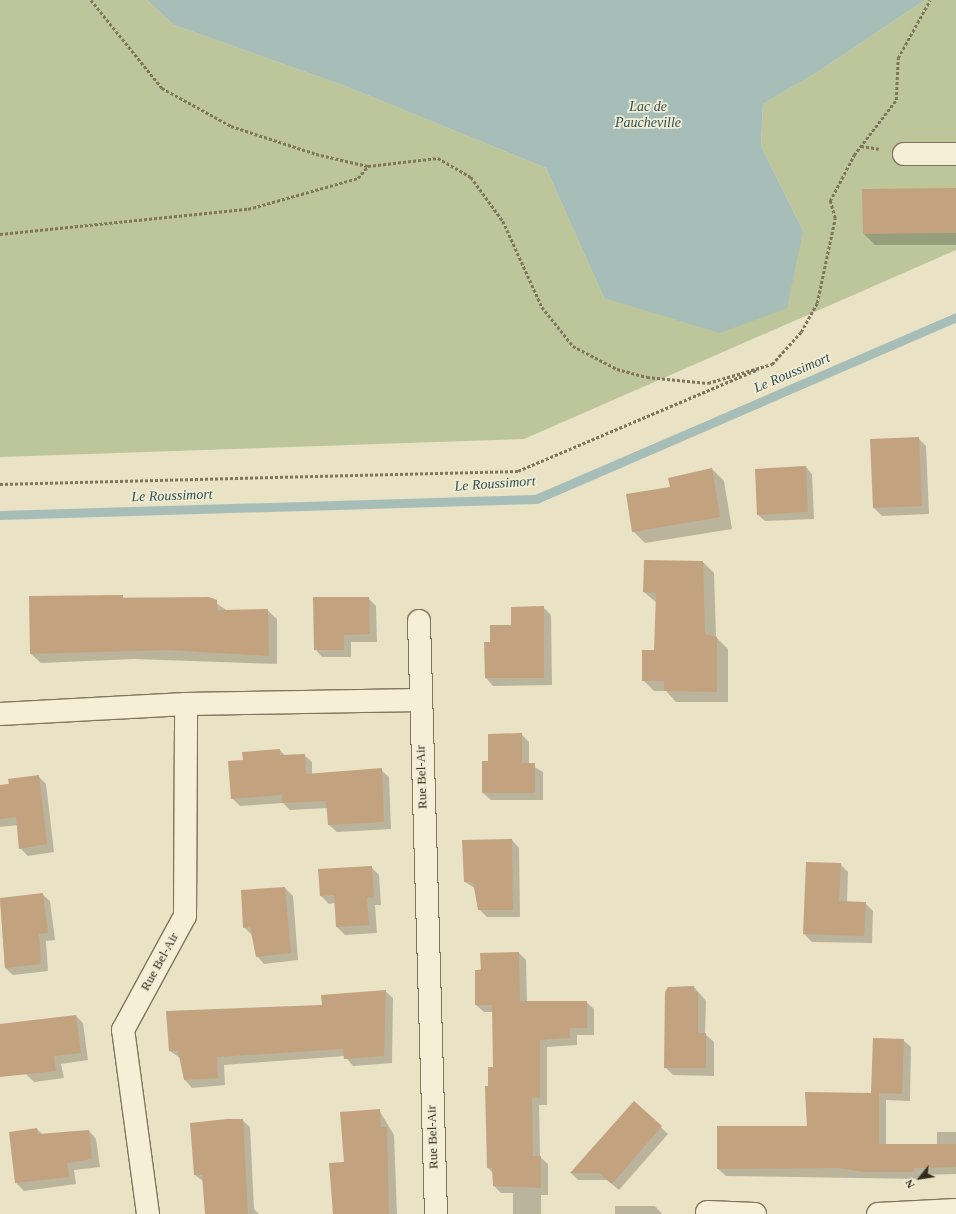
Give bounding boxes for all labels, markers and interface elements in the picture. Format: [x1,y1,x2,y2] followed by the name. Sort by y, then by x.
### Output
[615,99,681,132] water label: Lac de Paucheville
[751,349,833,397] water label: Le Roussimort
[454,473,536,495] water label: Le Roussimort
[131,486,213,506] water label: Le Roussimort
[413,745,431,809] street label: Rue Bel-Air
[138,930,182,994] street label: Rue Bel-Air
[424,1105,442,1169] street label: Rue Bel-Air
[900,1158,940,1198] north arrow
[902,1178,917,1190] text: N

